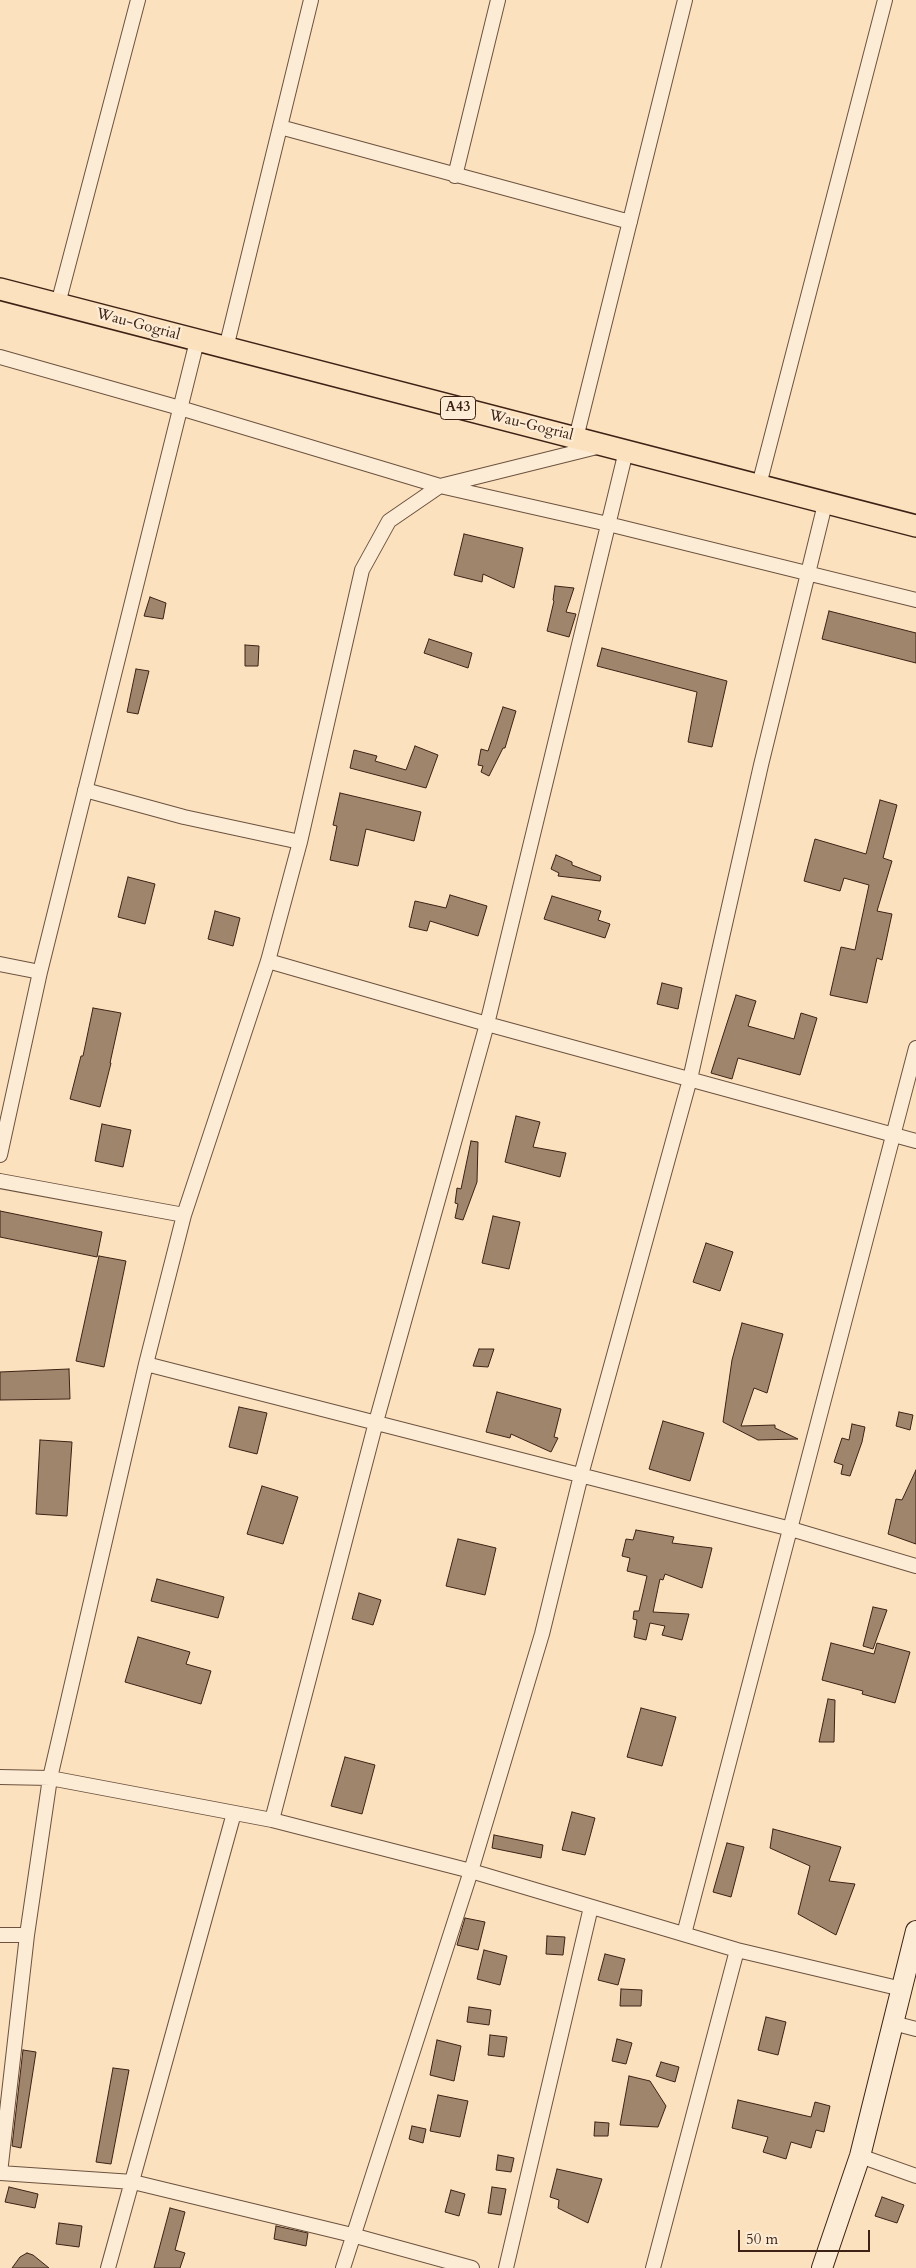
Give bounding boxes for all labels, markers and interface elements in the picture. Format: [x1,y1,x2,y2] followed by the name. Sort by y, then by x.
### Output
[94,305,182,345] street label: Wau-Gogrial
[440,396,476,419] road number: A43
[487,407,575,445] street label: Wau-Gogrial
[741,2220,874,2252] scale bar
[746,2229,778,2249] text: 50 m

